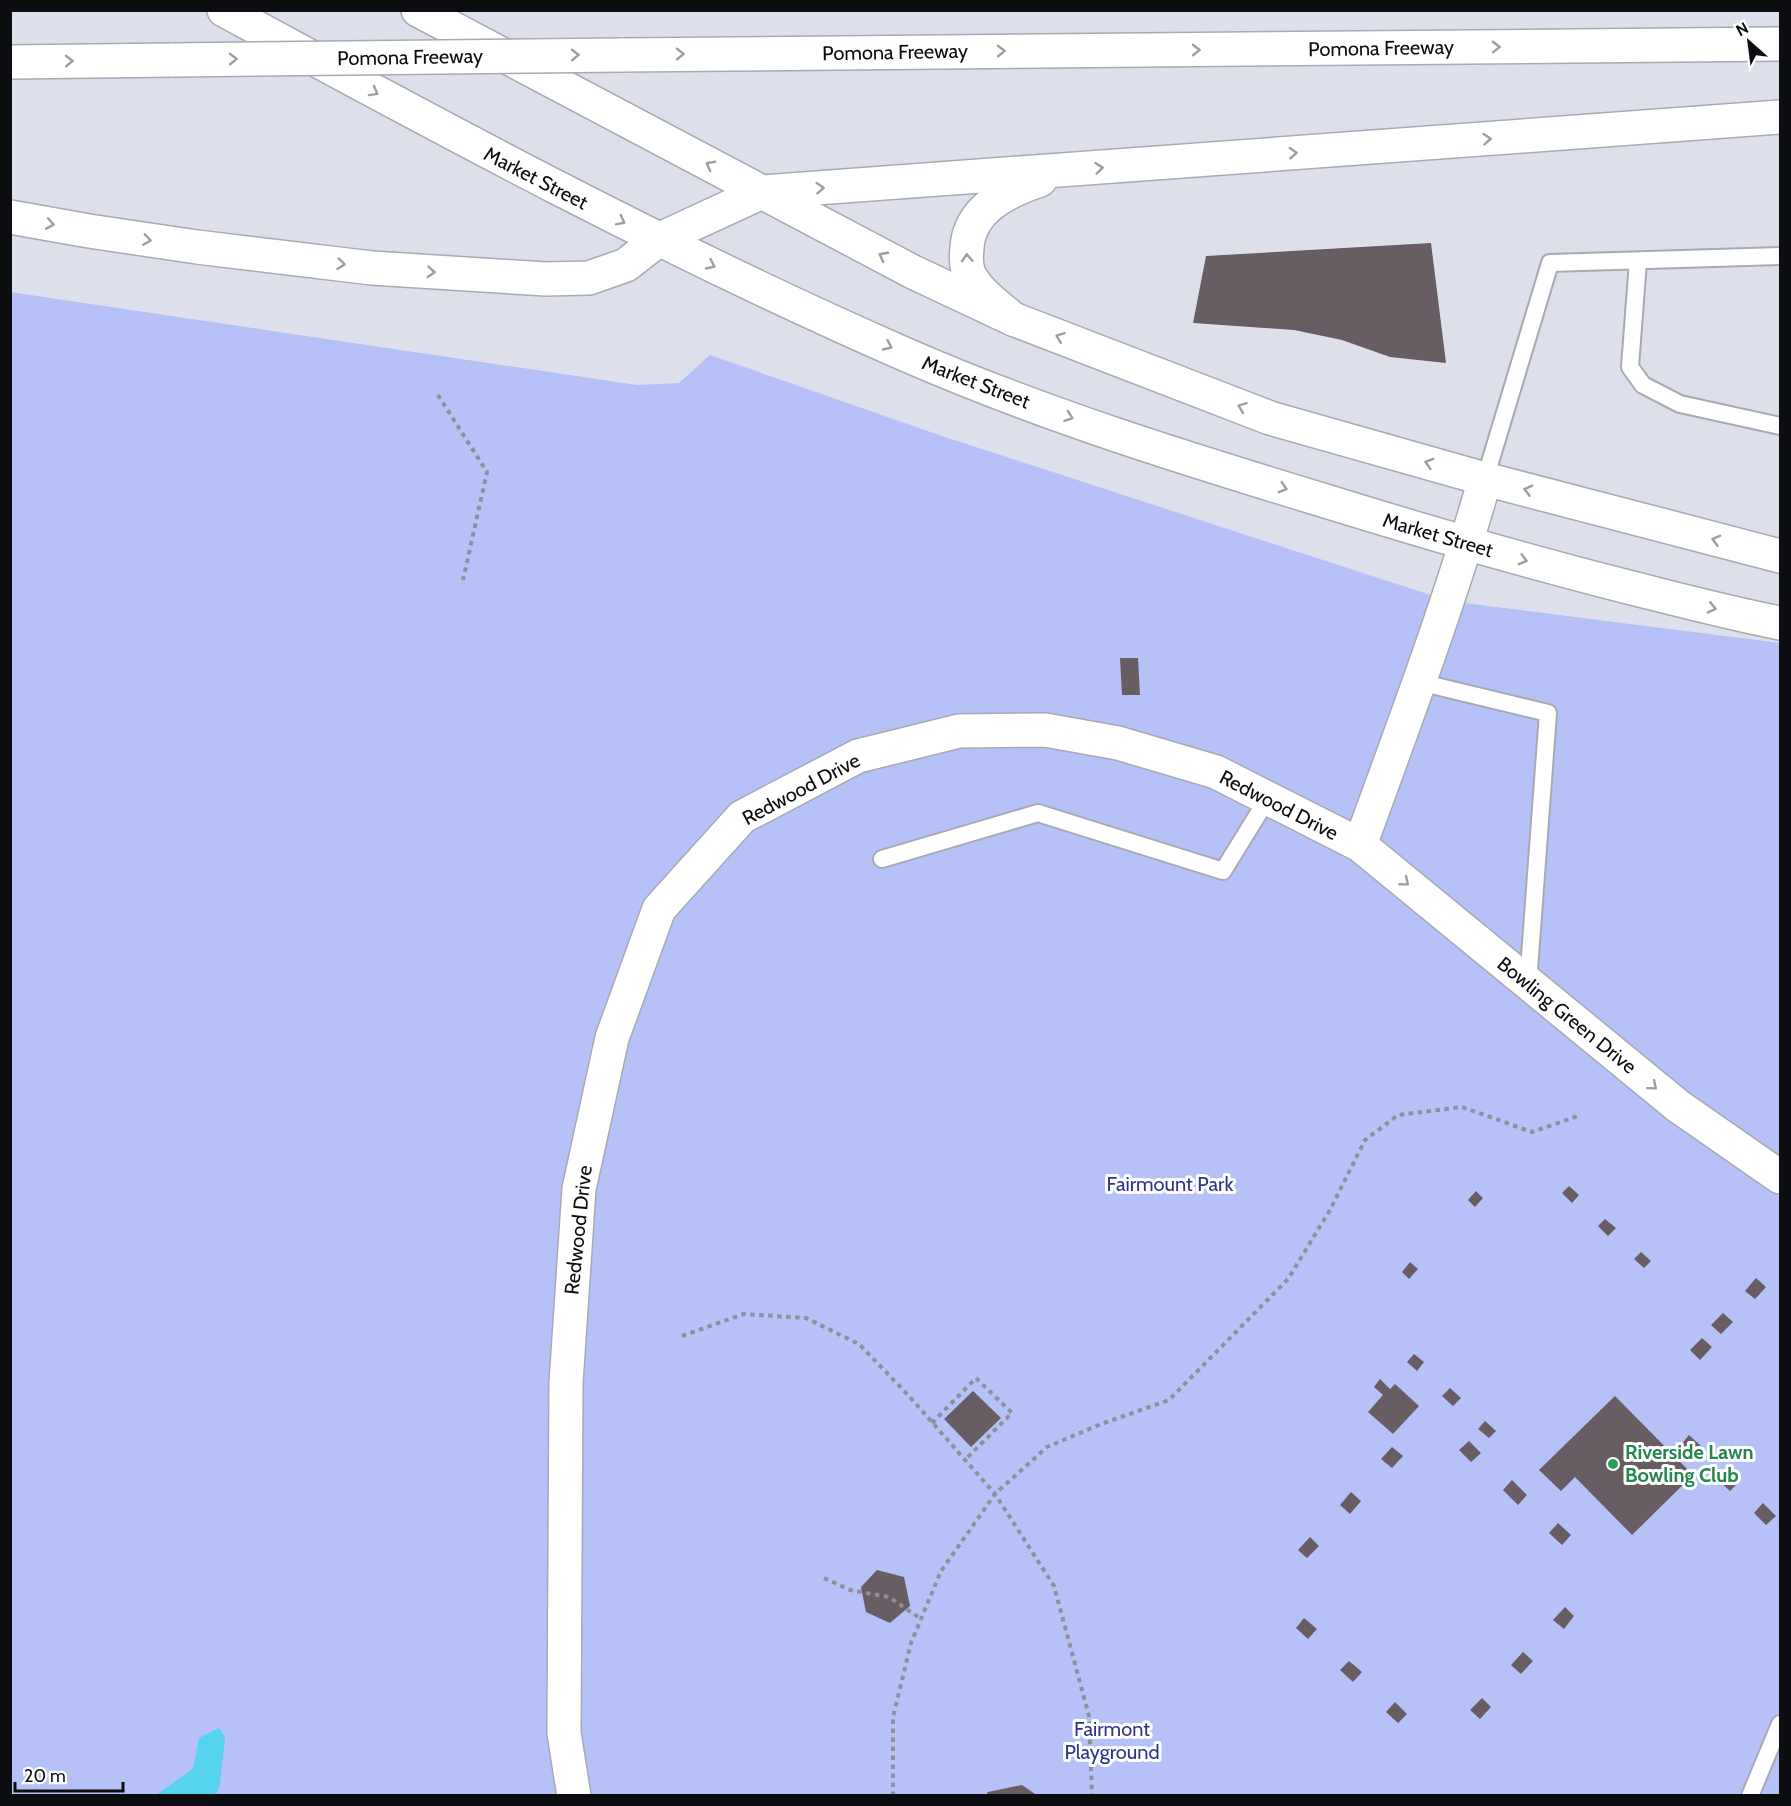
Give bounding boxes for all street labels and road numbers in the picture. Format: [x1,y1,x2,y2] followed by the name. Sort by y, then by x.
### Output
[1308,35,1454,61] street label: Pomona Freeway
[822,39,968,65] street label: Pomona Freeway
[337,44,483,70] street label: Pomona Freeway
[480,142,592,215] street label: Market Street
[919,350,1033,414] street label: Market Street
[1380,508,1496,562] street label: Market Street
[738,748,864,830] street label: Redwood Drive
[1216,765,1342,845] street label: Redwood Drive
[1492,951,1642,1079] street label: Bowling Green Drive
[559,1164,597,1296] street label: Redwood Drive

